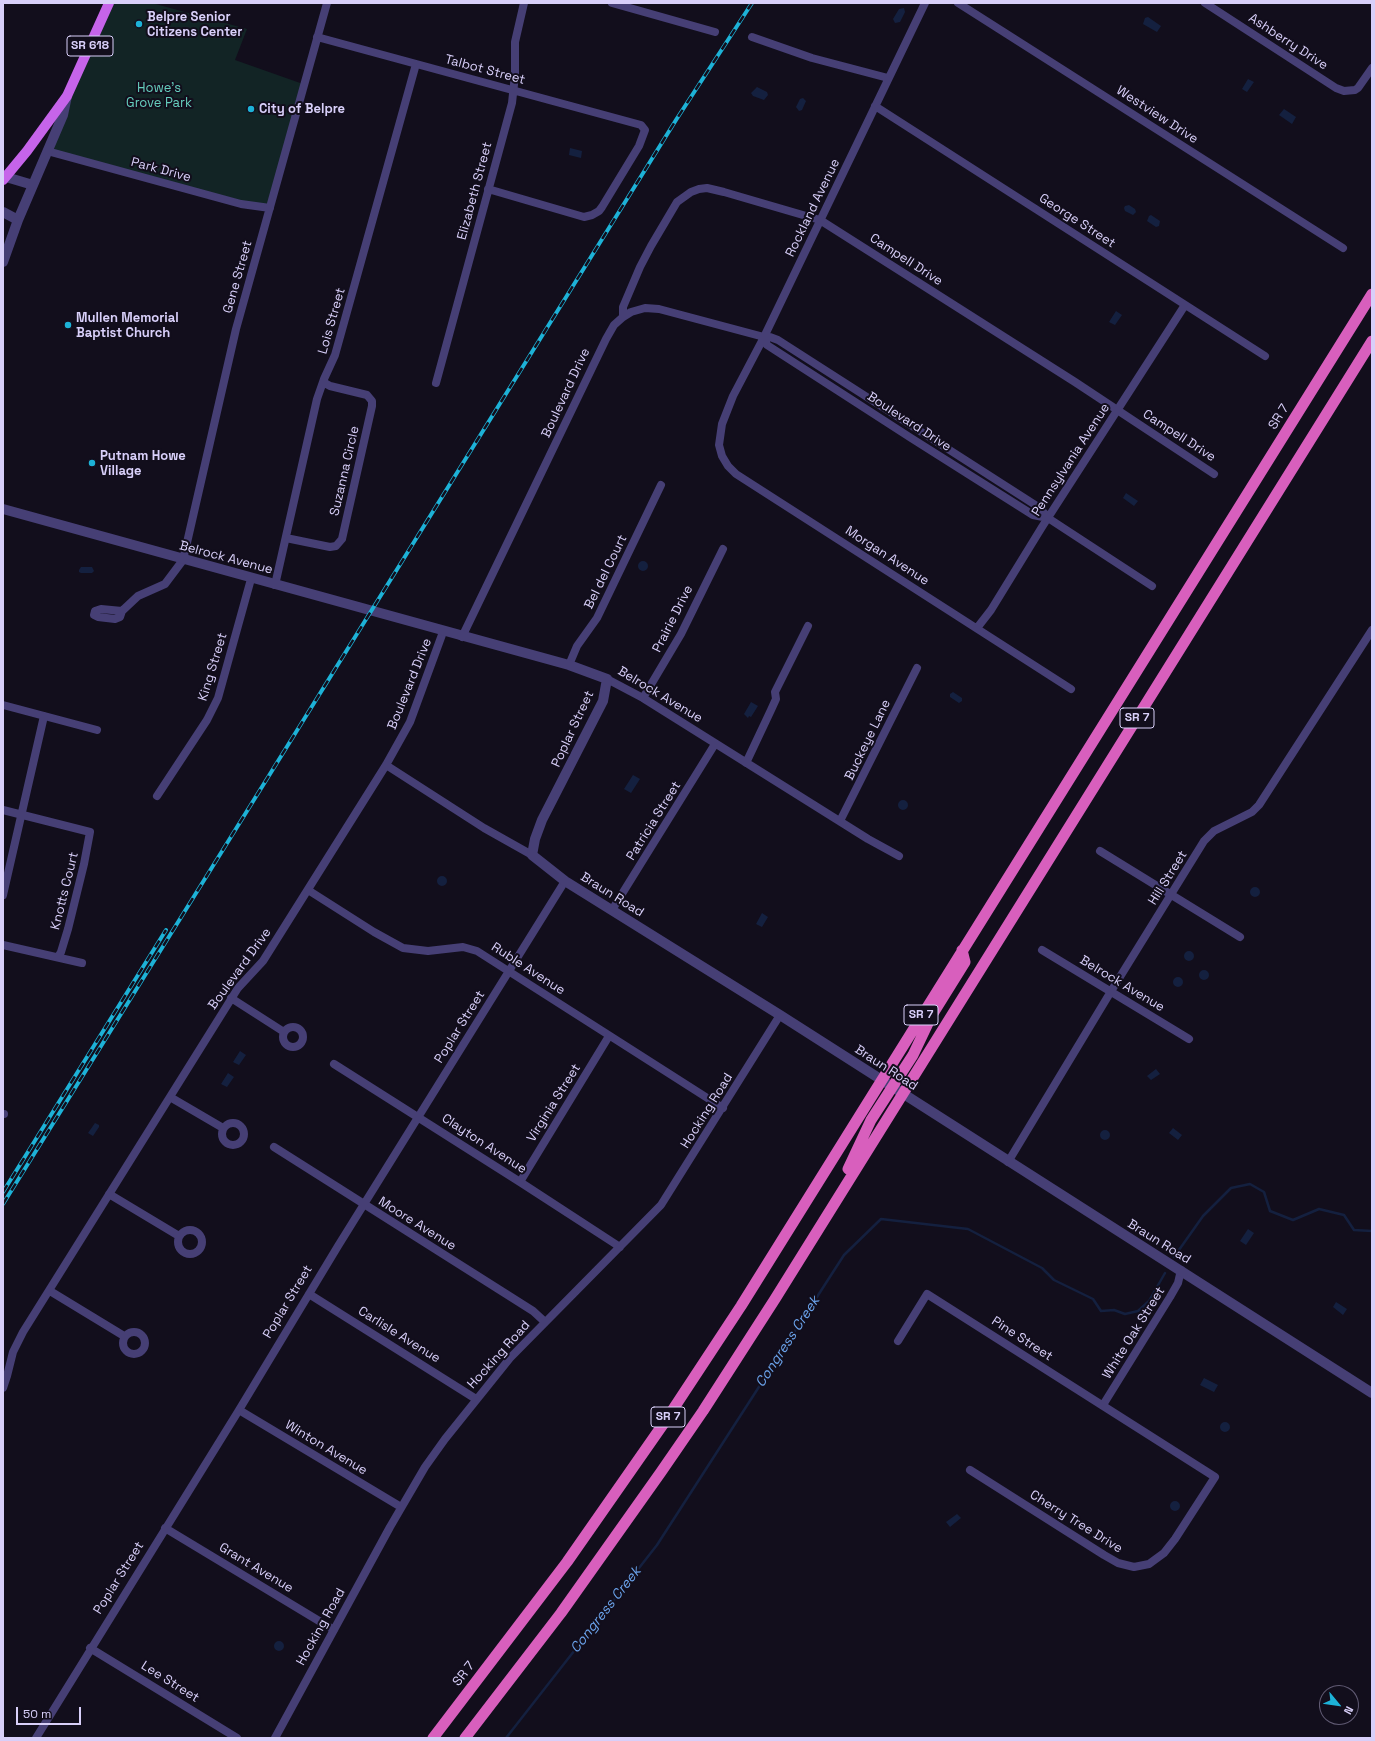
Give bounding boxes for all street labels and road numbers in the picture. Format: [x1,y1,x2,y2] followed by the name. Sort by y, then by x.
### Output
[1245,11,1331,73] street label: Ashberry Drive
[67,36,113,56] road number: SR 618
[443,52,527,88] street label: Talbot Street
[1113,83,1201,147] street label: Westview Drive
[454,140,496,242] street label: Elizabeth Street
[129,155,193,185] street label: Park Drive
[782,156,844,260] street label: Rockland Avenue
[1036,190,1118,252] street label: George Street
[867,231,945,289] street label: Campell Drive
[220,239,256,315] street label: Gene Street
[315,286,349,356] street label: Lois Street
[538,346,594,440] street label: Boulevard Drive
[864,389,954,455] street label: Boulevard Drive
[1029,401,1113,519] street label: Pennsylvania Avenue
[1265,401,1293,433] street label: SR 7
[1140,407,1218,465] street label: Campell Drive
[327,425,363,517] street label: Suzanna Circle
[842,523,932,589] street label: Morgan Avenue
[581,532,631,612] street label: Bel del Court
[178,538,274,578] street label: Belrock Avenue
[649,583,697,655] street label: Prairie Drive
[195,631,231,703] street label: King Street
[385,636,435,732] street label: Boulevard Drive
[615,664,705,726] street label: Belrock Avenue
[548,688,598,770] street label: Poplar Street
[842,697,894,783] street label: Buckeye Lane
[1120,708,1154,728] road number: SR 7
[623,779,685,863] street label: Patricia Street
[1145,848,1191,908] street label: Hill Street
[48,851,82,931] street label: Knotts Court
[577,869,647,921] street label: Braun Road
[205,925,275,1013] street label: Boulevard Drive
[488,939,568,999] street label: Ruble Avenue
[1077,953,1167,1015] street label: Belrock Avenue
[431,988,489,1066] street label: Poplar Street
[904,1005,938,1025] road number: SR 7
[852,1042,920,1094] street label: Braun Road
[524,1061,584,1145] street label: Virginia Street
[678,1070,736,1152] street label: Hocking Road
[439,1111,529,1177] street label: Clayton Avenue
[375,1194,459,1254] street label: Moore Avenue
[1124,1216,1194,1268] street label: Braun Road
[260,1263,316,1341] street label: Poplar Street
[1099,1284,1169,1382] street label: White Oak Street
[355,1303,443,1367] street label: Carlisle Avenue
[989,1313,1055,1365] street label: Pine Street
[464,1318,534,1392] street label: Hocking Road
[651,1407,685,1427] road number: SR 7
[282,1417,370,1479] street label: Winton Avenue
[1027,1487,1125,1557] street label: Cherry Tree Drive
[90,1539,148,1617] street label: Poplar Street
[216,1540,296,1596] street label: Grant Avenue
[293,1586,349,1668] street label: Hocking Road
[138,1658,202,1706] street label: Lee Street
[450,1659,478,1689] street label: SR 7

